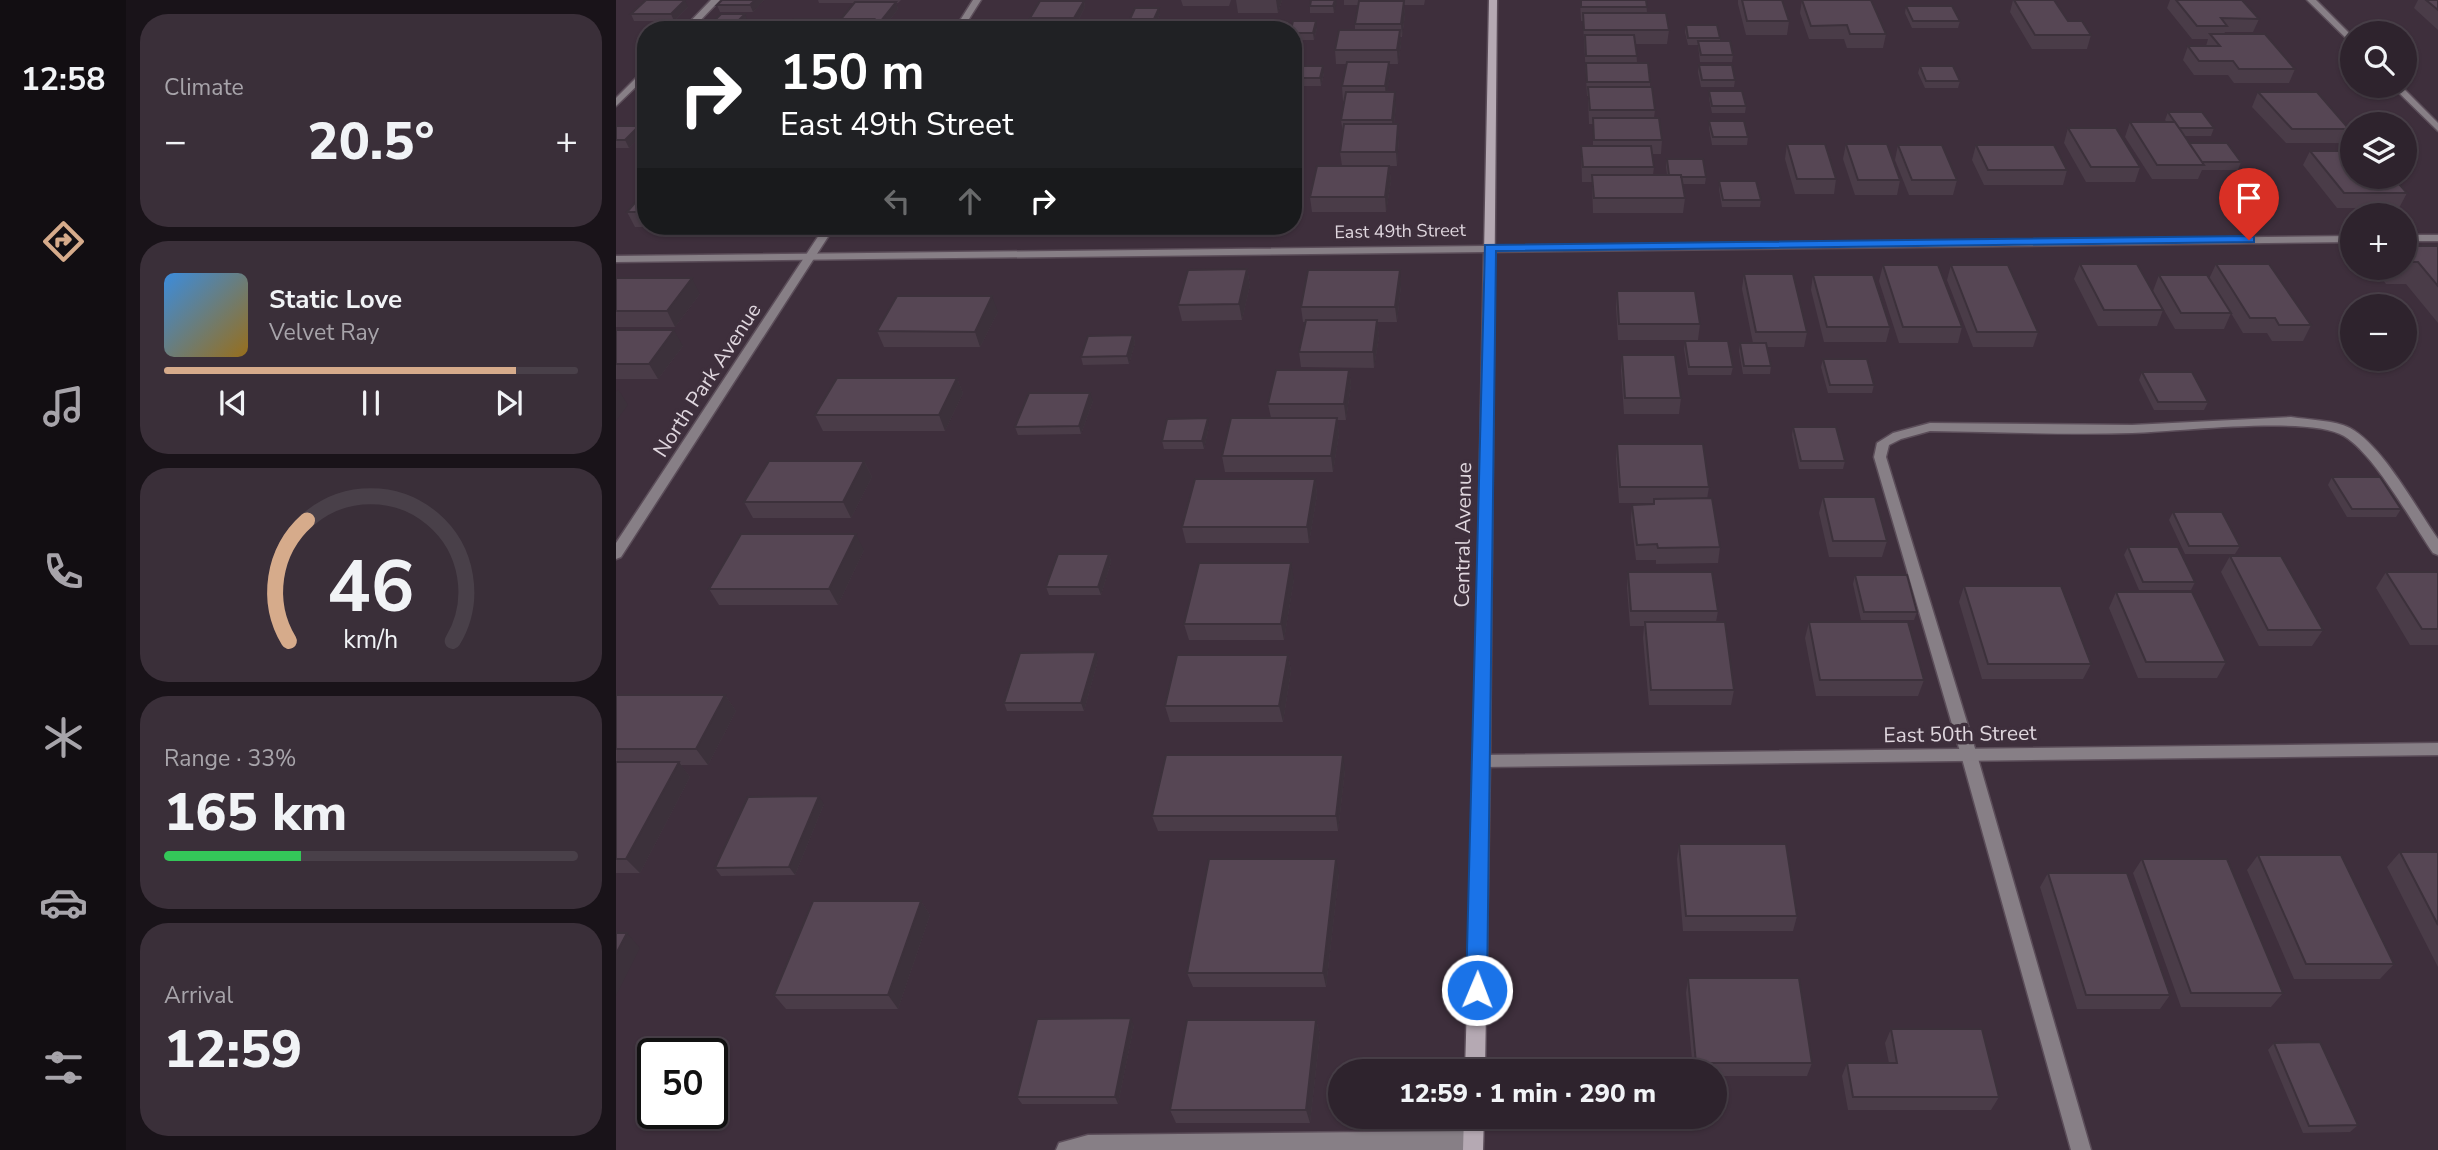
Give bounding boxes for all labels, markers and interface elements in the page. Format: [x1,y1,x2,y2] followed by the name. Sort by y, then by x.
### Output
[2340,21,2417,371] map controls
[2340,21,2417,98] button: search
[780,39,924,106] text: 150 m
[665,49,756,140] icon: right
[21,58,105,101] text: 12:58
[164,72,244,103] text: Climate
[780,103,1013,146] text: East 49th Street
[307,106,435,177] text: 20.5°
[2340,112,2417,189] button: layers
[164,116,187,167] text: −
[555,116,578,167] text: +
[2219,168,2279,240] pin
[2230,179,2268,217] icon: arrive
[878,182,916,220] icon: left
[951,182,989,220] icon: ahead
[1024,182,1062,220] icon: right
[2340,203,2417,280] button: +
[39,217,88,266] icon: directions
[1334,218,1467,244] street label: East 49th Street
[269,282,402,317] text: Static Love
[2340,294,2417,371] button: −
[647,297,767,463] street label: North Park Avenue
[269,317,379,348] text: Velvet Ray
[39,382,88,431] icon: music
[214,384,252,422] icon: previous
[352,384,390,422] icon: pause
[490,384,528,422] icon: next
[1448,462,1478,608] street label: Central Avenue
[327,537,415,637] text: 46
[39,547,88,596] icon: phone
[343,623,399,657] text: km/h
[39,713,88,762] icon: climate
[1883,719,2037,749] street label: East 50th Street
[164,743,296,774] text: Range · 33%
[164,777,347,848] text: 165 km
[39,878,88,927] icon: car
[1440,953,1514,1027] position arrow
[164,980,233,1011] text: Arrival
[164,1014,302,1085] text: 12:59
[637,1038,728,1129] speed limit sign: 50
[39,1043,88,1092] icon: filters
[1399,1076,1656,1111] text: 12:59 · 1 min · 290 m

